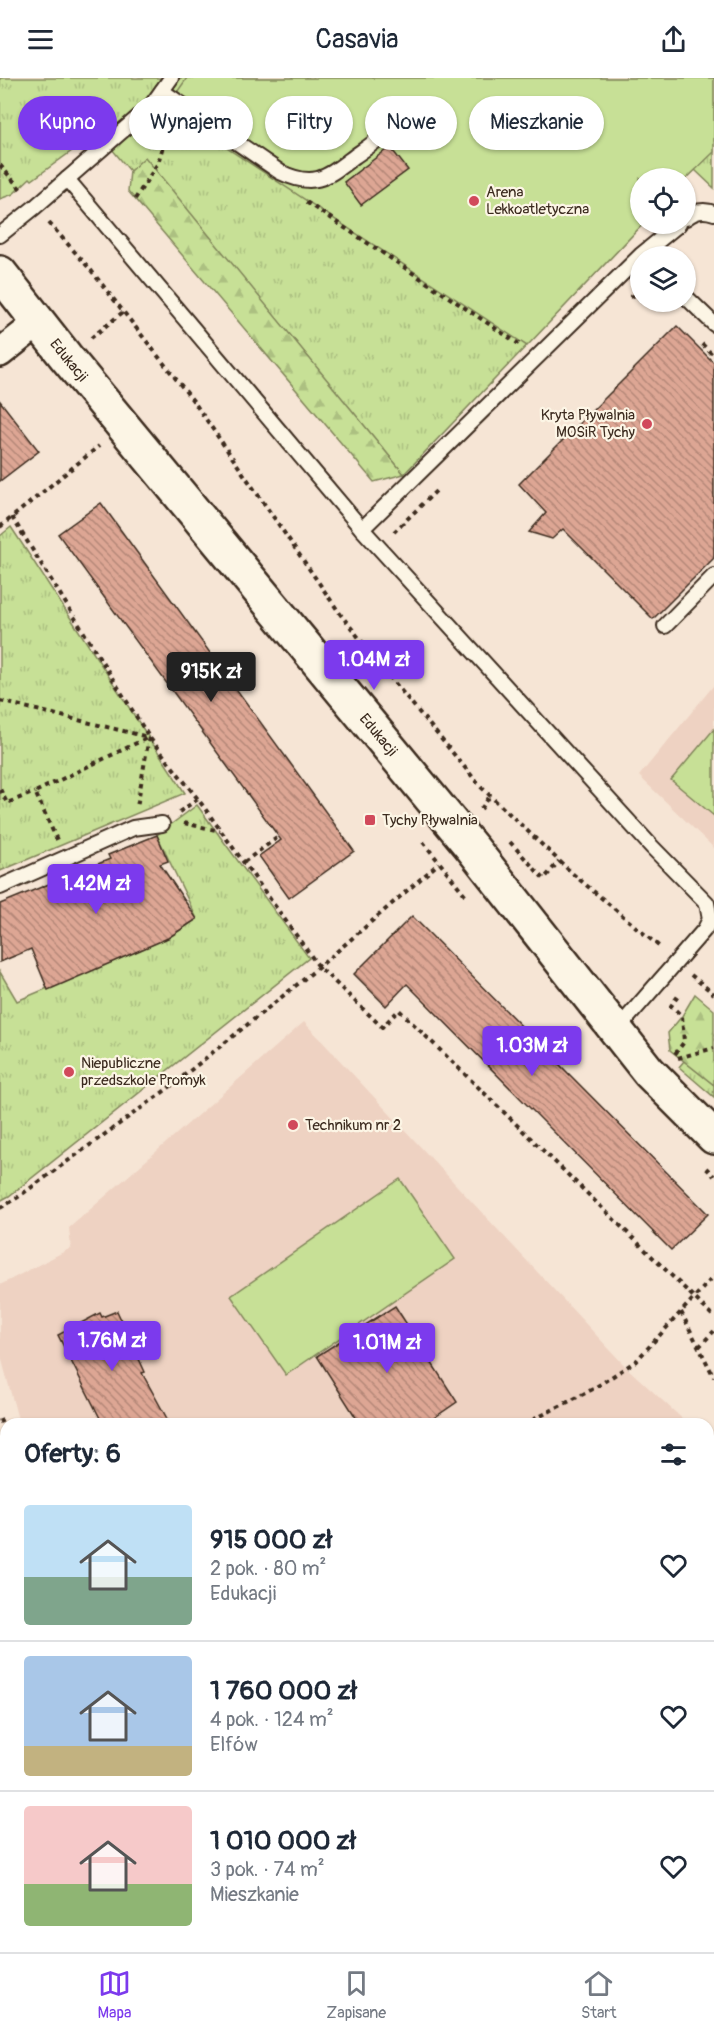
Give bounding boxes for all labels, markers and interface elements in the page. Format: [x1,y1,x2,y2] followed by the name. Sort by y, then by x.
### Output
[24,23,57,56] icon: menu
[315,23,399,56] text: Casavia
[657,23,690,56] icon: share
[18,96,117,150] chip: Kupno
[129,96,253,150] chip: Wynajem
[265,96,353,150] chip: Filtry
[365,96,457,150] chip: Nowe
[469,96,604,150] chip: Mieszkanie
[630,168,696,312] map controls
[630,168,696,234] button: locate
[486,183,589,219] place label: Arena Lekkoatletyczna
[467,194,481,208] marker: Arena Lekkoatletyczna
[630,246,696,312] button: layers
[45,335,92,386] street label: Edukacji
[541,406,636,442] place label: Kryta Pływalnia MOSiR Tychy
[640,417,654,431] marker: Kryta Pływalnia MOSiR Tychy
[312,640,436,691] pin: 1.04M zł
[338,647,410,672] text: 1.04M zł
[156,652,266,703] pin: 915K zł
[181,659,241,684] text: 915K zł
[355,710,401,760] street label: Edukacji
[382,811,478,830] place label: Tychy Pływalnia
[363,813,377,827] marker: Tychy Pływalnia
[34,864,158,915] pin: 1.42M zł
[61,871,131,896] text: 1.42M zł
[470,1026,594,1077] pin: 1.03M zł
[496,1033,568,1058] text: 1.03M zł
[81,1054,206,1090] place label: Niepubliczne przedszkole Promyk
[62,1065,76,1079] marker: Niepubliczne przedszkole Promyk
[305,1116,401,1135] place label: Technikum nr 2
[286,1118,300,1132] marker: Technikum nr 2
[50,1321,174,1372] pin: 1.76M zł
[325,1323,449,1374] pin: 1.01M zł
[78,1328,146,1353] text: 1.76M zł
[353,1330,421,1355] text: 1.01M zł
[24,1438,121,1470] text: Oferty: 6
[657,1438,690,1471] icon: filters
[210,1524,332,1556] text: 915 000 zł
[72,1529,144,1601] icon: home
[657,1549,690,1582] icon: heart
[210,1556,326,1581] text: 2 pok. · 80 m²
[210,1581,276,1606] text: Edukacji
[210,1675,357,1707] text: 1 760 000 zł
[72,1680,144,1752] icon: home
[657,1700,690,1733] icon: heart
[210,1707,334,1732] text: 4 pok. · 124 m²
[210,1732,258,1757] text: Elfów
[210,1825,356,1857] text: 1 010 000 zł
[72,1830,144,1902] icon: home
[657,1850,690,1883] icon: heart
[210,1857,325,1882] text: 3 pok. · 74 m²
[210,1882,299,1907] text: Mieszkanie
[97,1967,131,2023] tab: Mapa
[326,1967,386,2023] tab: Zapisane
[581,1967,617,2023] tab: Start

